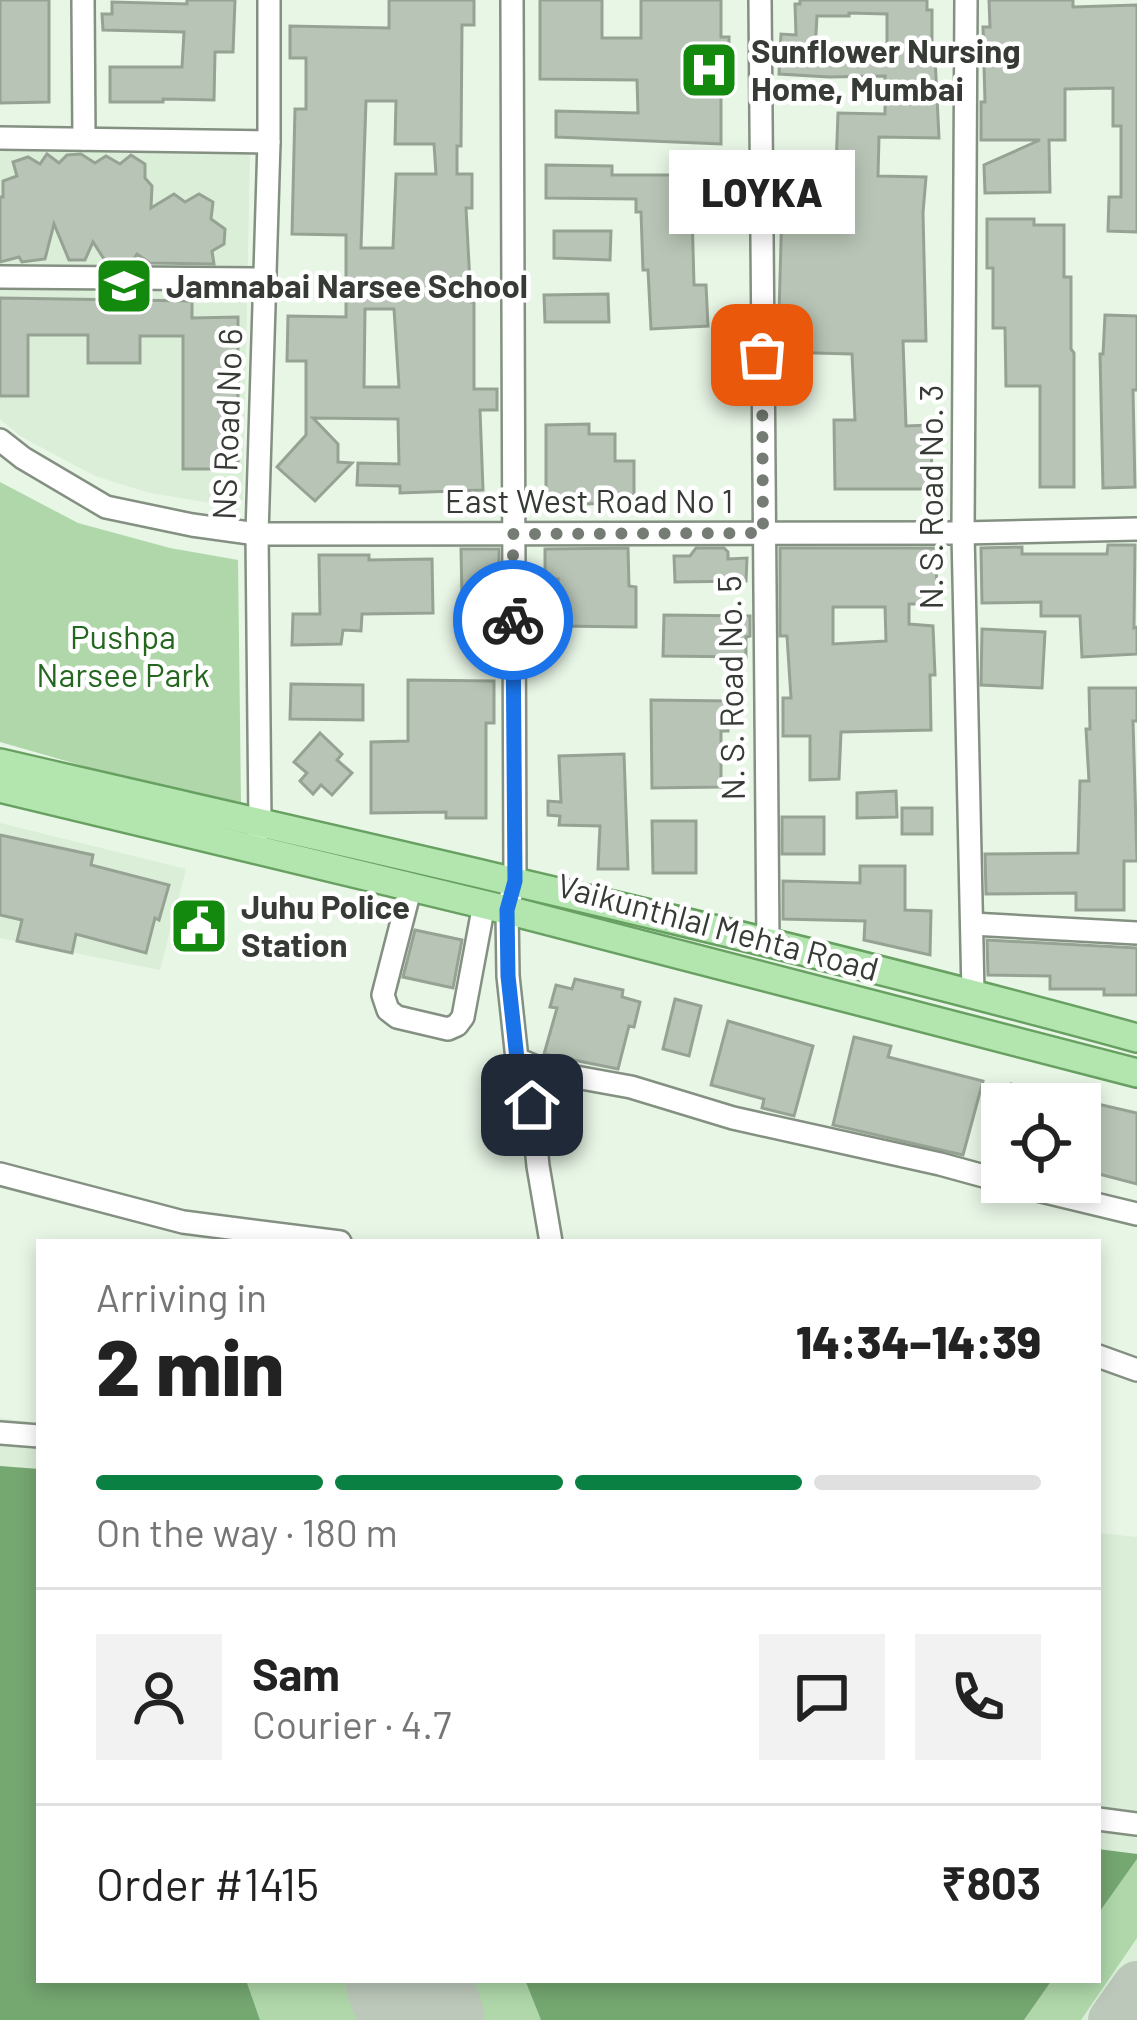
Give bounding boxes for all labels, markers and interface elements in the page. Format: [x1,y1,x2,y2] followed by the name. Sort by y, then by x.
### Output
[751,30,1021,108] place label: Sunflower Nursing Home, Mumbai
[678,39,740,101] hospital icon: Sunflower Nursing Home, Mumbai
[669,151,855,235] callout: LOYKA
[701,168,823,215] text: LOYKA
[93,255,155,317] school or university icon: Jamnabai Narsee School
[166,265,528,305] place label: Jamnabai Narsee School
[711,304,813,406] pin
[729,322,795,388] icon: bag
[203,328,249,520] street label: NS Road No 6
[910,385,950,610] street label: N. S. Road No. 3
[445,480,733,520] street label: East West Road No 1
[453,560,573,680] courier
[708,575,752,801] street label: N. S. Road No. 5
[480,587,546,653] icon: bike
[36,616,210,694] park label: Pushpa Narsee Park
[553,864,883,988] street label: Vaikunthlal Mehta Road
[241,886,410,964] place label: Juhu Police Station
[168,895,230,957] public building icon: Juhu Police Station
[481,1054,583,1156] pin
[499,1072,565,1138] icon: home
[981,1083,1101,1203] map controls
[981,1083,1101,1203] button: locate
[96,1273,267,1320] text: Arriving in
[796,1314,1041,1368] text: 14:34–14:39
[96,1318,284,1412] text: 2 min
[96,1508,398,1555] text: On the way · 180 m
[96,1634,222,1760] button: person
[759,1634,885,1760] button: chat
[915,1634,1041,1760] button: phone
[252,1646,340,1700] text: Sam
[252,1700,452,1747] text: Courier · 4.7
[941,1855,1041,1909] text: ₹803
[96,1856,319,1910] text: Order #1415

